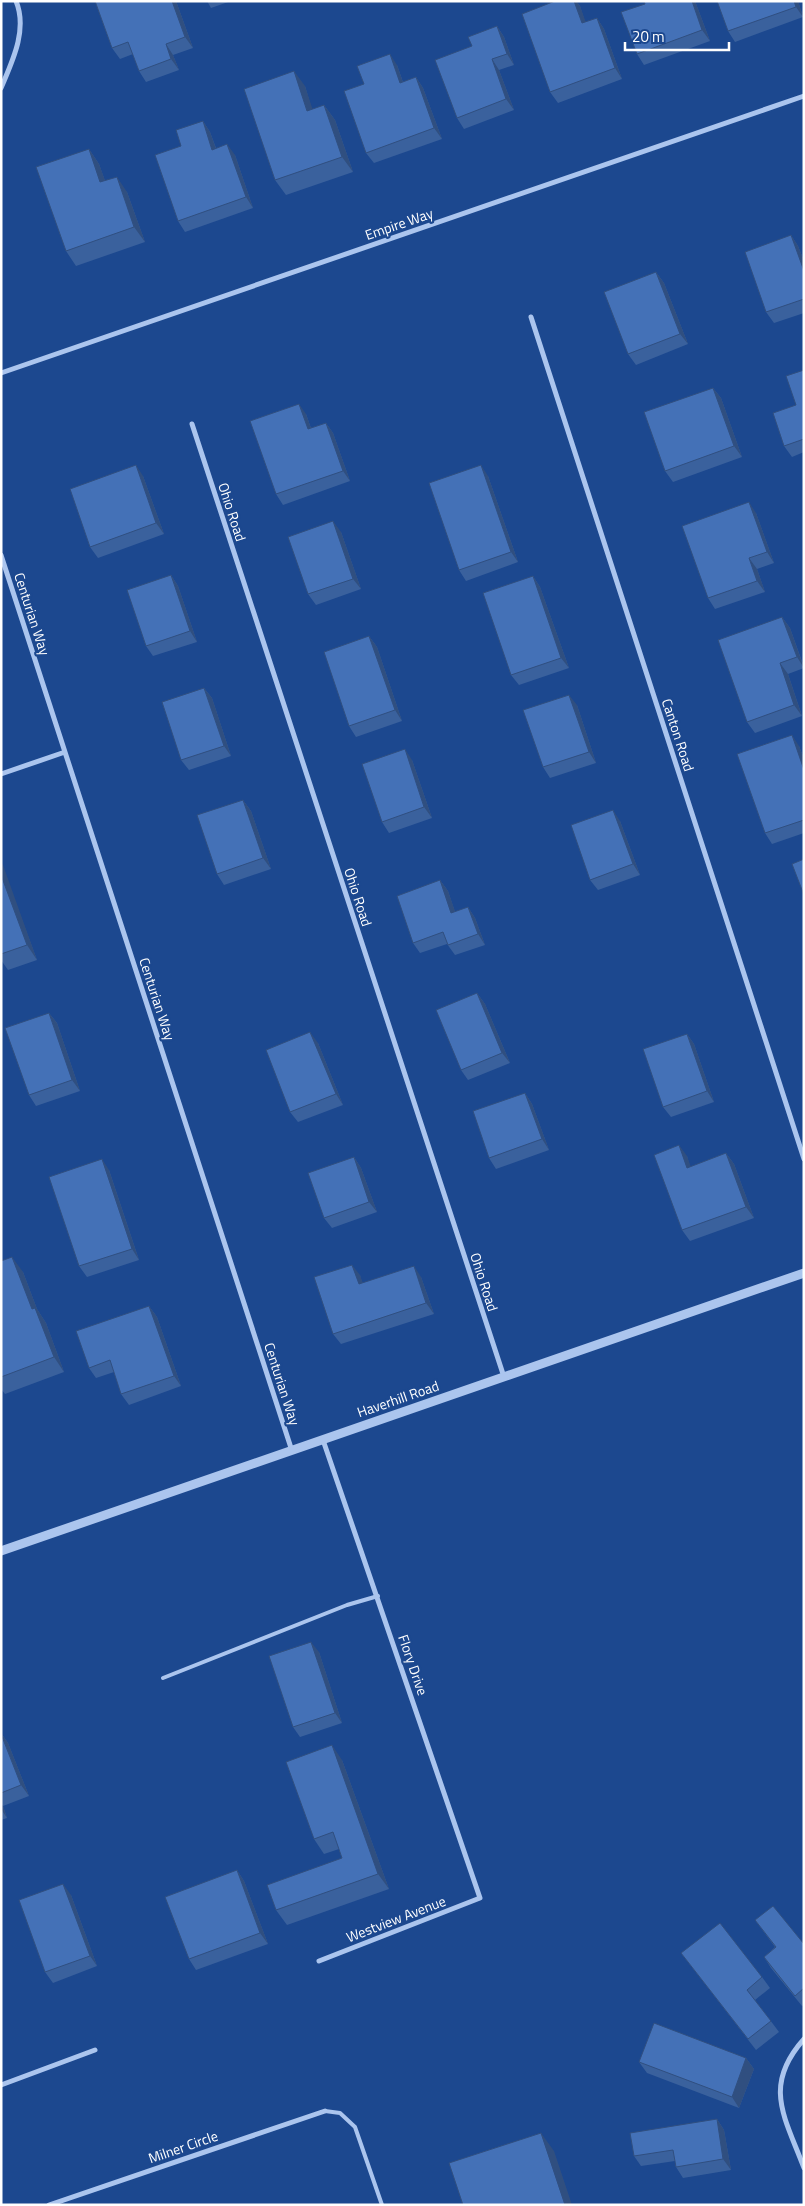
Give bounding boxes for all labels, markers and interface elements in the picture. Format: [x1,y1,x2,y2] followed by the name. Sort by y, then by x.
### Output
[625,20,729,52] scale bar
[632,25,665,48] text: 20 m
[362,202,436,245] street label: Empire Way
[213,480,252,544] street label: Ohio Road
[9,570,56,658] street label: Centurian Way
[657,696,700,774] street label: Canton Road
[339,865,378,929] street label: Ohio Road
[134,955,181,1043] street label: Centurian Way
[465,1250,504,1314] street label: Ohio Road
[259,1340,306,1428] street label: Centurian Way
[354,1375,442,1422] street label: Haverhill Road
[393,1631,434,1698] street label: Flory Drive
[343,1890,449,1947] street label: Westview Avenue
[145,2125,220,2168] street label: Milner Circle

